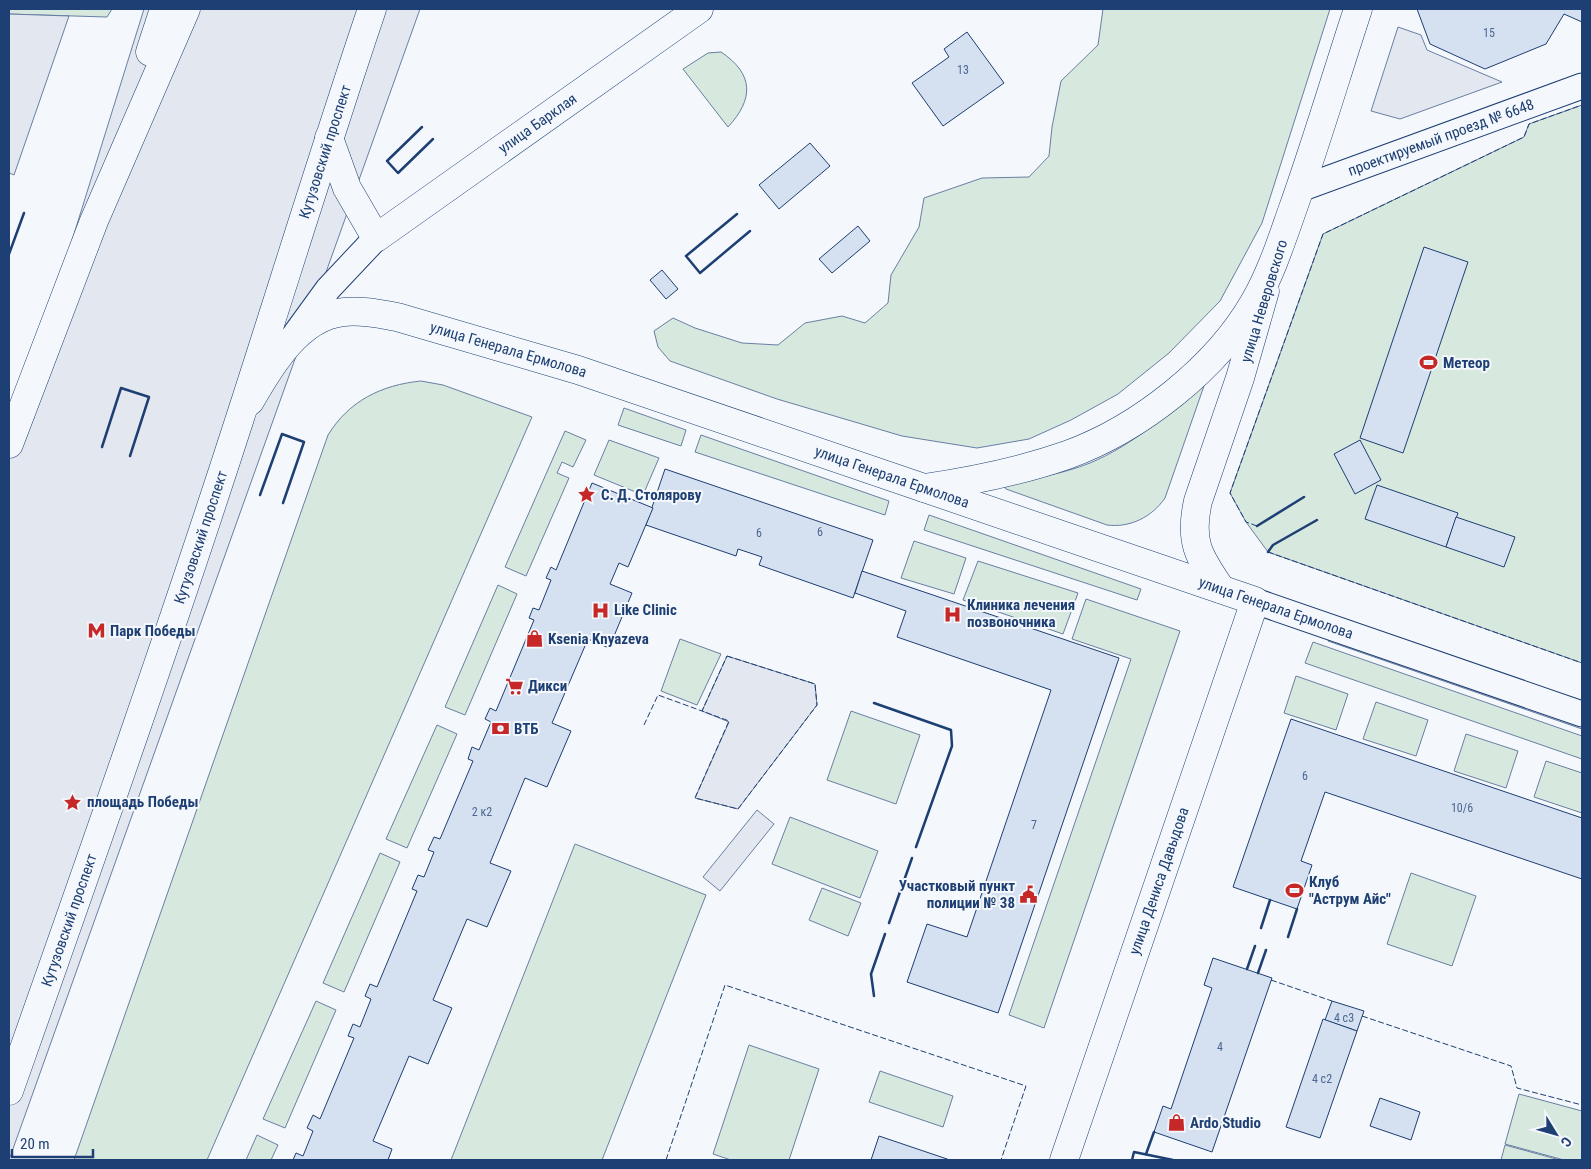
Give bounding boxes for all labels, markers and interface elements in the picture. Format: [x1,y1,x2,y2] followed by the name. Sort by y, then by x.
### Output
[1483,26,1495,40] house number: 15
[957,63,969,77] house number: 13
[295,83,355,221] street label: Кутузовский проспект
[495,90,580,157] street label: улица Барклая
[1345,95,1536,180] street label: проектируемый проезд № 6648
[1237,237,1291,365] street label: улица Неверовского
[428,318,589,381] street label: улица Генерала Ермолова
[1419,353,1439,373] sports icon: Метеор
[1443,354,1490,372] place label: Метеор
[812,442,972,512] street label: улица Генерала Ермолова
[170,468,231,606] street label: Кутузовский проспект
[577,485,597,505] place icon: С. Д. Столярову
[601,486,702,504] place label: С. Д. Столярову
[817,525,823,539] house number: 6
[756,526,762,540] house number: 6
[1196,573,1356,643] street label: улица Генерала Ермолова
[967,596,1075,631] place label: Клиника лечения позвоночника
[590,600,610,620] hospital icon: Like Clinic
[614,601,677,619] place label: Like Clinic
[943,604,963,624] hospital icon: Клиника лечения позвоночника
[86,621,106,641] metro station icon: Парк Победы
[110,622,196,640] place label: Парк Победы
[524,629,544,649] shop icon: Ksenia Knyazeva
[548,630,649,648] place label: Ksenia Knyazeva
[504,676,524,696] supermarket icon: Дикси
[528,677,567,695] place label: Дикси
[490,719,510,739] bank icon: ВТБ
[514,720,539,738] place label: ВТБ
[1302,769,1308,783] house number: 6
[63,792,83,812] place icon: площадь Победы
[87,793,199,811] place label: площадь Победы
[1451,801,1473,815] house number: 10/6
[472,805,492,819] house number: 2 к2
[1125,805,1193,957] street label: улица Дениса Давыдова
[1031,818,1037,832] house number: 7
[38,851,101,989] street label: Кутузовский проспект
[1309,873,1391,908] place label: Клуб "Аструм Айс"
[899,877,1015,912] place label: Участковый пункт полиции № 38
[1285,881,1305,901] sports icon: Клуб "Аструм Айс"
[1019,885,1039,905] public building icon: Участковый пункт полиции № 38
[1334,1011,1354,1025] house number: 4 с3
[1217,1040,1223,1054] house number: 4
[1312,1072,1332,1086] house number: 4 с2
[1531,1109,1581,1159] north arrow
[1166,1113,1186,1133] shop icon: Ardo Studio
[1190,1114,1261,1132] place label: Ardo Studio
[12,1126,94,1158] scale bar
[1558,1134,1575,1150] text: С
[20,1135,50,1153] text: 20 m

